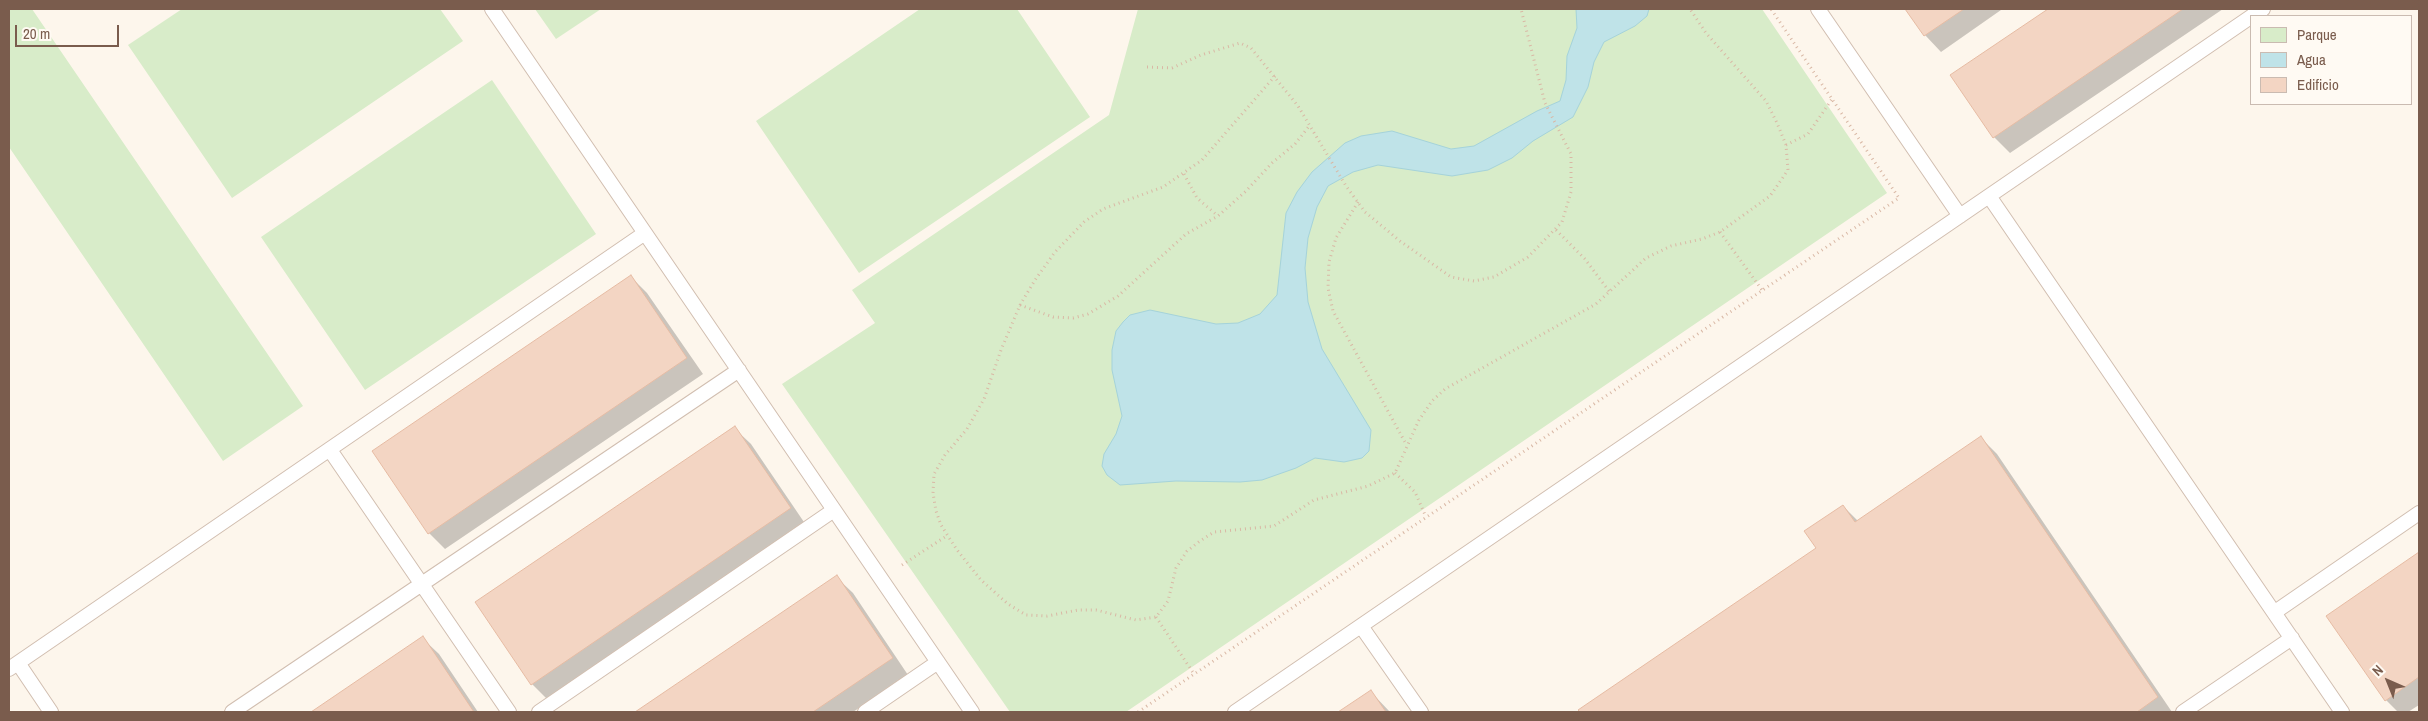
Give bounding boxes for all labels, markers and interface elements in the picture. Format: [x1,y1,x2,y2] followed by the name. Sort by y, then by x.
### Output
[18,15,121,47] scale bar
[2250,15,2413,105] legend
[23,23,50,44] text: 20 m
[2297,24,2337,45] text: Parque
[2297,49,2326,70] text: Agua
[2297,74,2339,95] text: Edificio
[2363,656,2413,706] north arrow
[2368,661,2387,680] text: N

